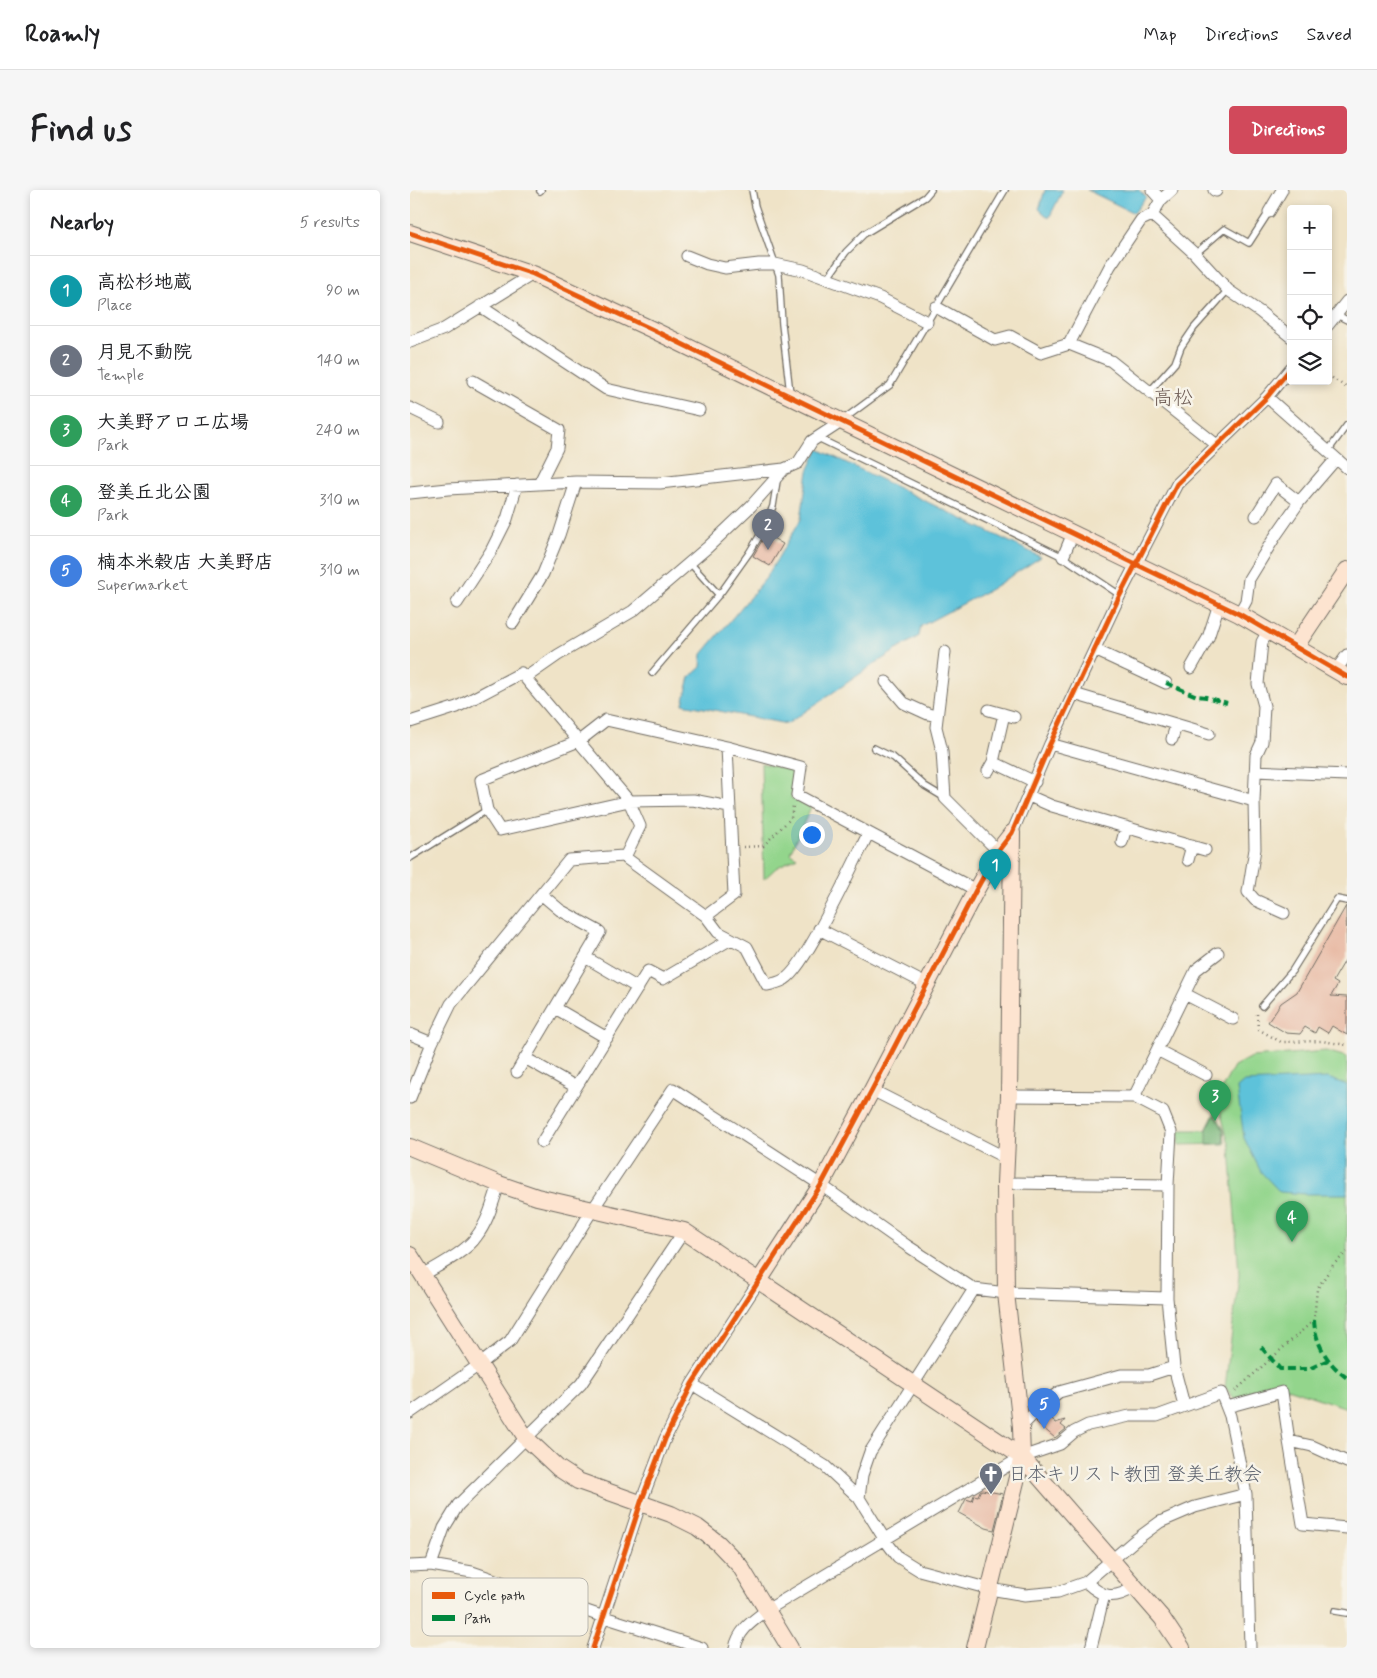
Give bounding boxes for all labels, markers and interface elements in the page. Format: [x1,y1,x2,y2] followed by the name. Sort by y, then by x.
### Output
[25,19,100,50] text: Roamly
[1144,23,1177,47] text: Map
[1205,23,1279,47] text: Directions
[1307,23,1352,47] text: Saved
[1229,106,1347,154] button: Directions
[30,107,132,153] text: Find us
[1287,205,1332,385] map controls
[1287,205,1332,250] button: +
[50,209,114,237] text: Nearby
[300,212,360,233] text: 5 results
[1287,250,1332,295] button: −
[97,270,192,295] text: 高松杉地蔵
[62,280,70,301] text: 1
[326,280,360,301] text: 90 m
[97,295,132,316] text: Place
[1287,295,1332,340] button: locate
[97,340,192,365] text: 月見不動院
[1287,340,1332,385] button: layers
[62,350,70,371] text: 2
[316,350,360,371] text: 140 m
[97,365,144,386] text: Temple
[1153,385,1193,412] district label: 高松
[97,410,249,435] text: 大美野アロエ広場
[62,420,70,441] text: 3
[316,420,360,441] text: 240 m
[97,435,129,456] text: Park
[97,480,211,505] text: 登美丘北公園
[61,490,71,511] text: 4
[319,490,360,511] text: 310 m
[97,505,129,526] text: Park
[752,509,784,550] pin: 2
[97,550,273,575] text: 楠本米穀店 大美野店
[61,560,71,581] text: 5
[319,560,360,581] text: 310 m
[97,575,188,596] text: Supermarket
[799,822,825,848] your location
[979,849,1011,890] pin: 1
[1199,1080,1231,1121] pin: 3
[1276,1201,1308,1242] pin: 4
[1028,1388,1060,1429] pin: 5
[978,1461,1004,1495] church icon: 日本キリスト教団 登美丘教会
[1008,1462,1262,1487] place label: 日本キリスト教団 登美丘教会
[422,1578,588,1636] legend
[464,1587,525,1605] text: Cycle path
[464,1610,491,1628] text: Path

